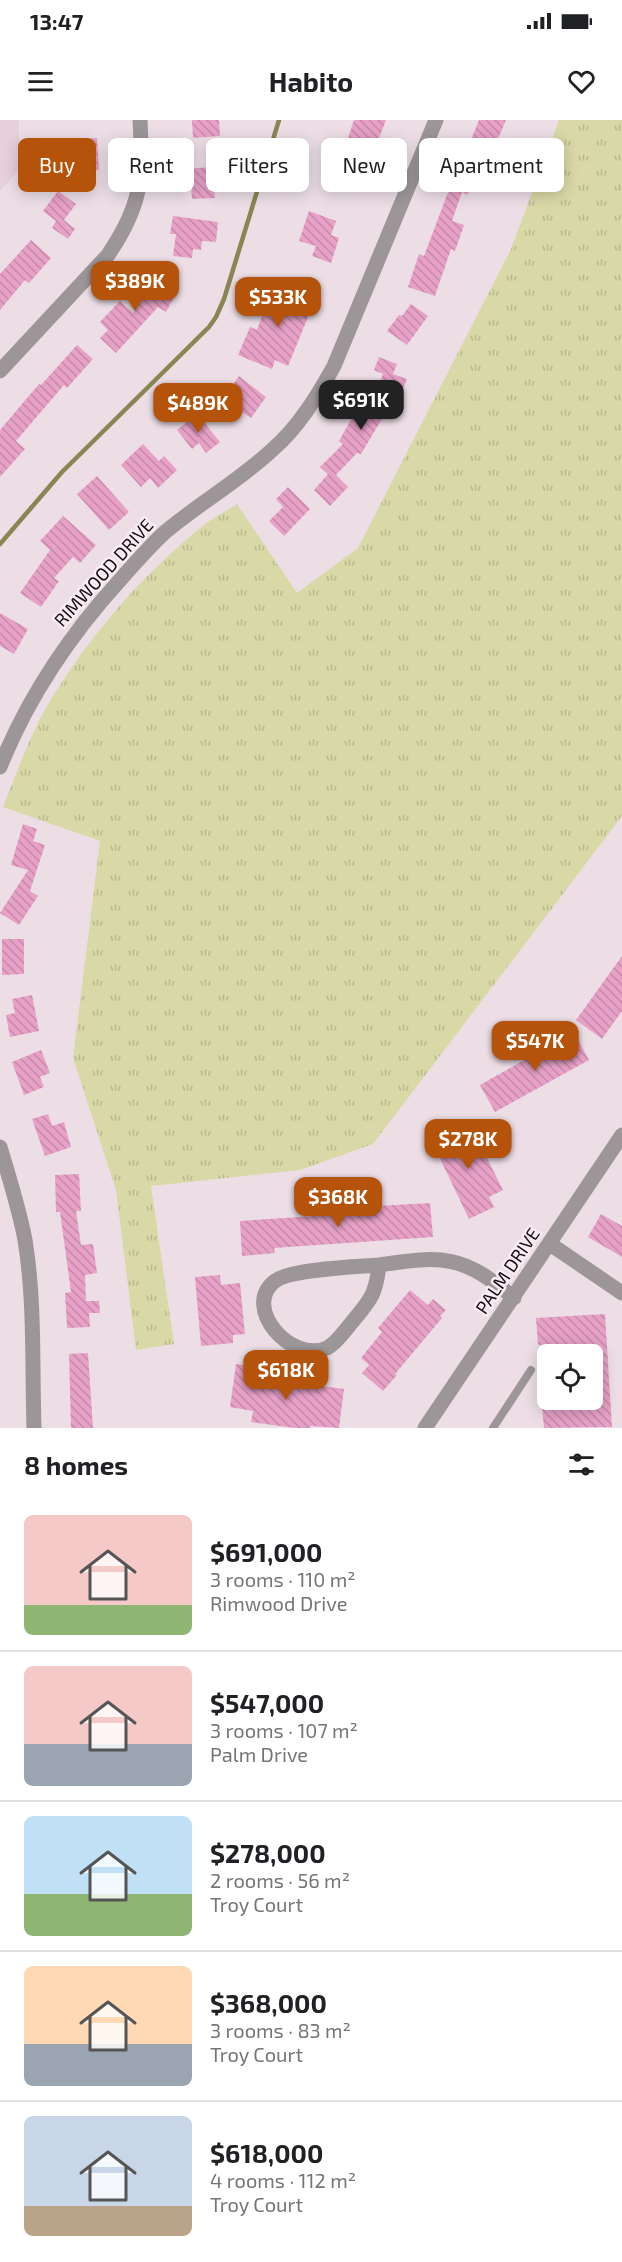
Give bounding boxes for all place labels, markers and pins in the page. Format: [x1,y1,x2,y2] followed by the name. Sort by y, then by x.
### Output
[93,261,177,312] pin: $389K
[236,277,320,328] pin: $533K
[319,380,403,431] pin: $691K
[156,383,240,434] pin: $489K
[493,1021,577,1072] pin: $547K
[426,1119,510,1170] pin: $278K
[296,1177,380,1228] pin: $368K
[244,1350,328,1401] pin: $618K

